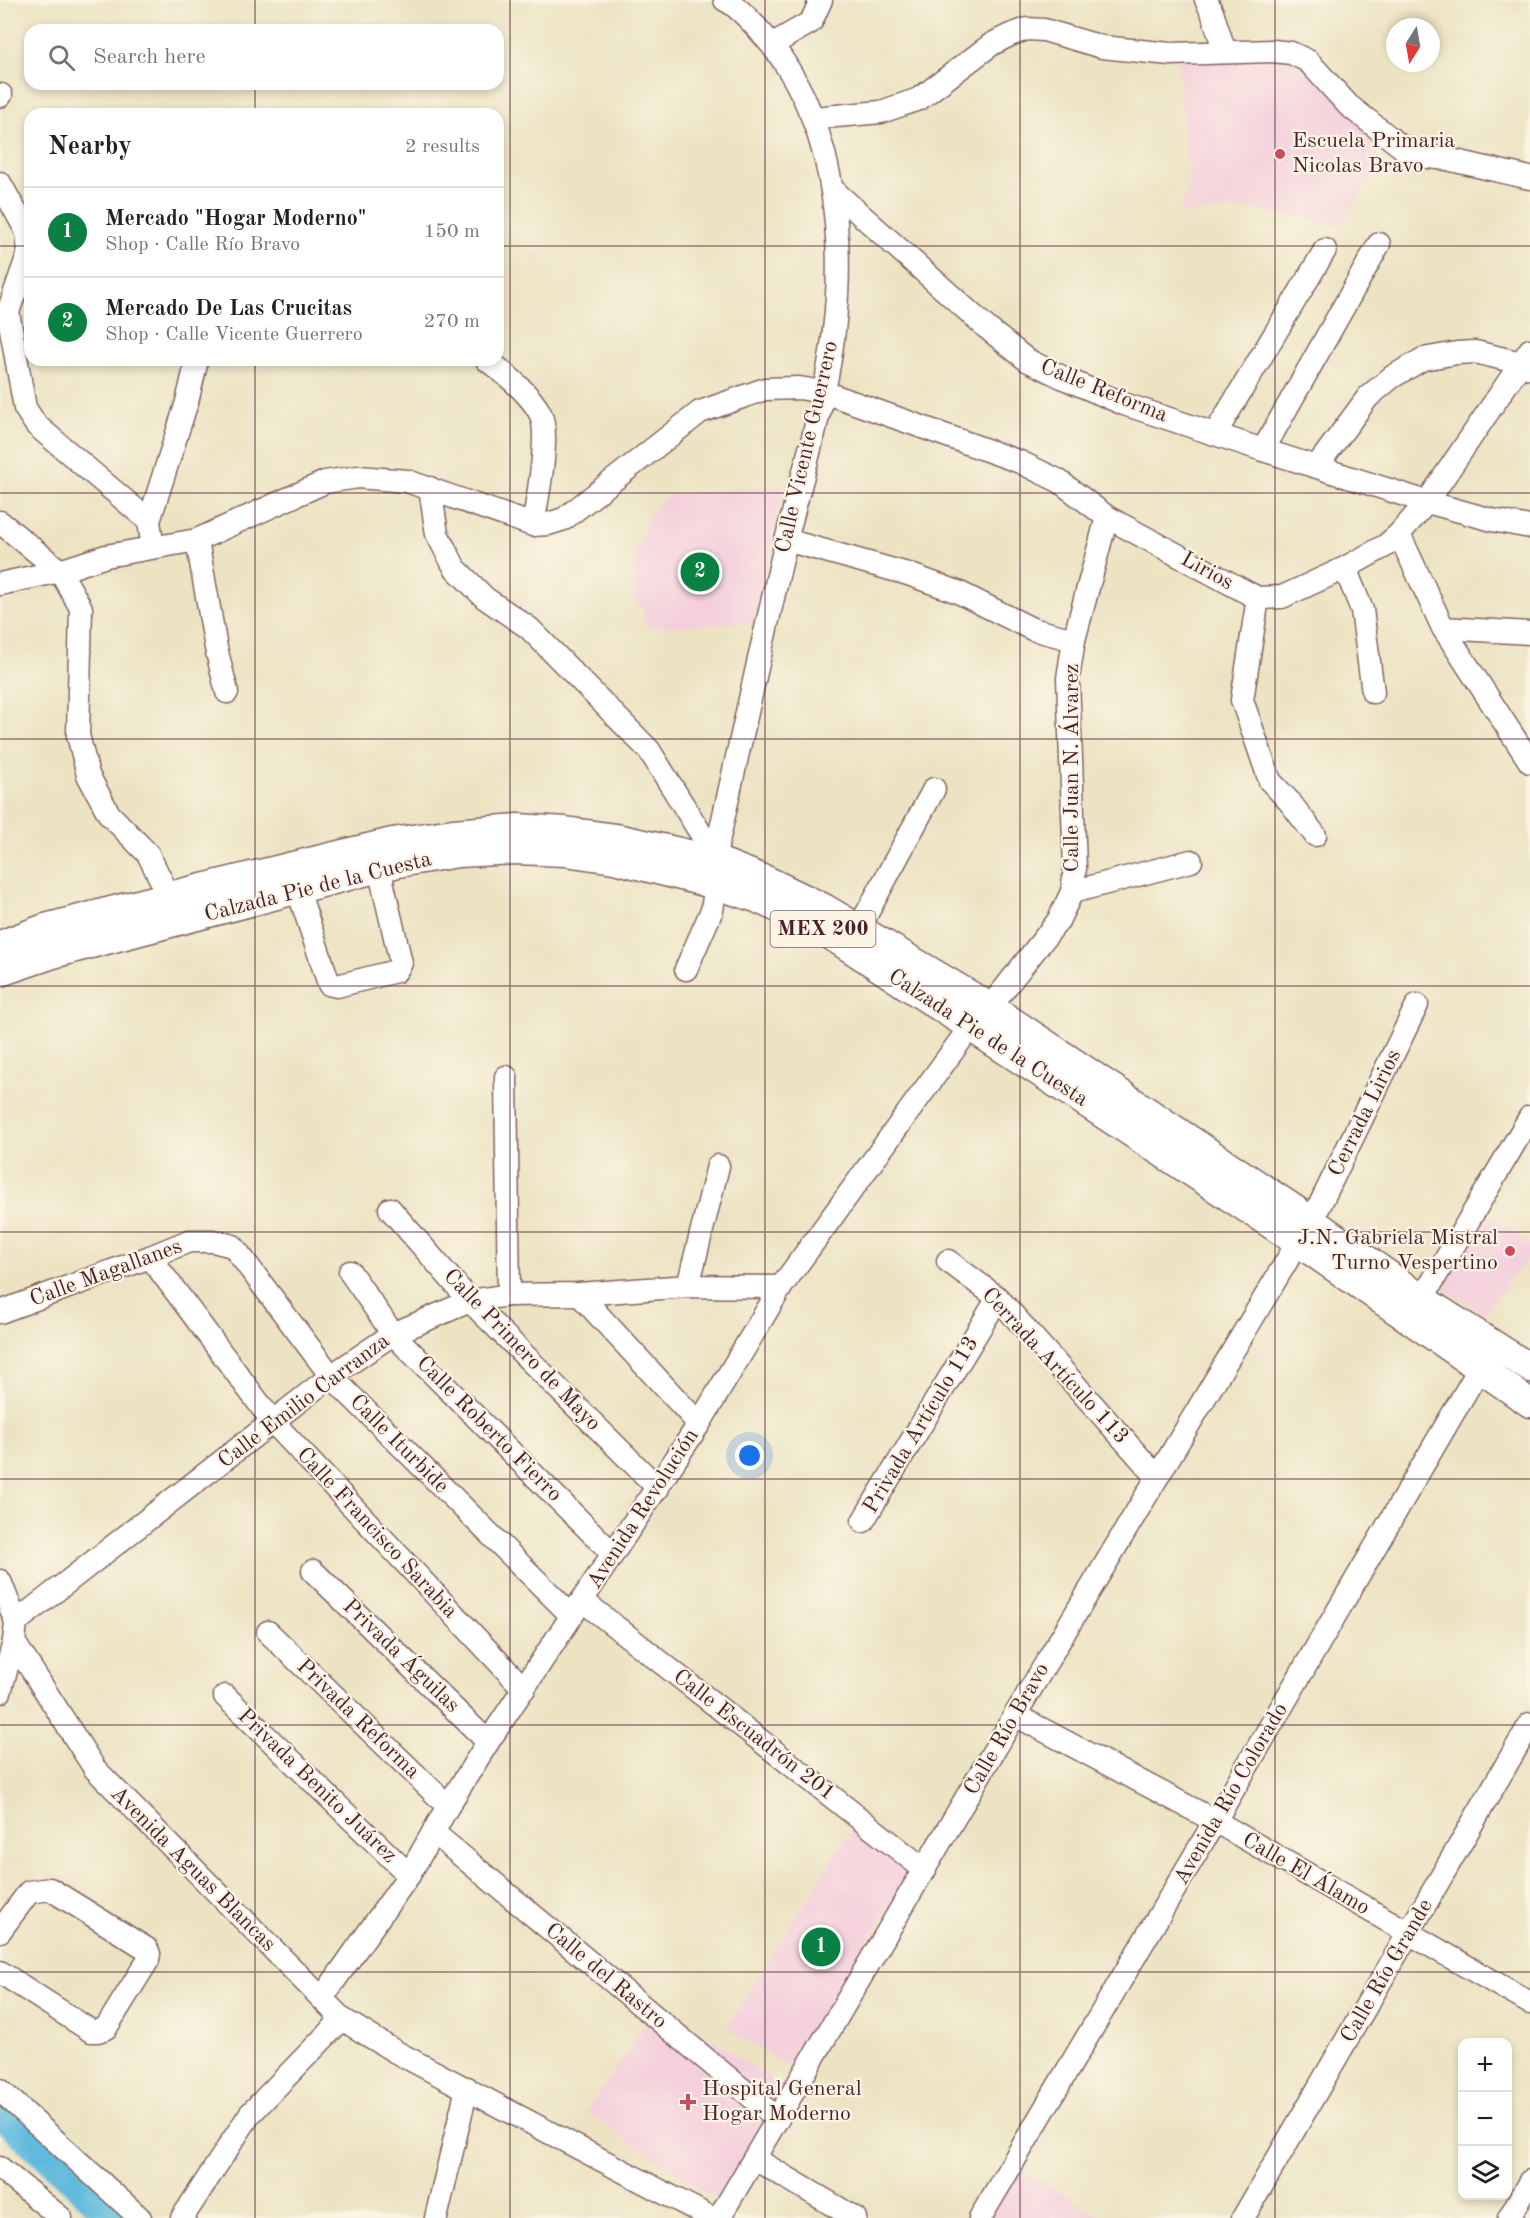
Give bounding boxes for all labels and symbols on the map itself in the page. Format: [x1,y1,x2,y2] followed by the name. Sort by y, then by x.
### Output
[1386,18,1440,72] north arrow
[1292,130,1455,177] place label: Escuela Primaria Nicolas Bravo
[1273,147,1287,161] marker: Escuela Primaria Nicolas Bravo
[772,339,842,555] street label: Calle Vicente Guerrero
[1037,355,1171,427] street label: Calle Reforma
[1177,548,1237,594] street label: Lirios
[680,550,720,594] pin: 2
[1058,664,1083,872] street label: Calle Juan N. Álvarez
[202,848,434,926] street label: Calzada Pie de la Cuesta
[770,911,876,947] road number: MEX 200
[884,965,1092,1111] street label: Calzada Pie de la Cuesta
[1325,1046,1405,1180] street label: Cerrada Lirios
[1297,1227,1498,1274] place label: J.N. Gabriela Mistral Turno Vespertino
[27,1235,185,1311] street label: Calle Magallanes
[1503,1244,1517,1258] marker: J.N. Gabriela Mistral Turno Vespertino
[439,1265,605,1435] street label: Calle Primero de Mayo
[977,1284,1133,1448] street label: Cerrada Artículo 113
[214,1329,394,1472] street label: Calle Emilio Carranza
[859,1333,983,1517] street label: Privada Artículo 113
[412,1352,566,1506] street label: Calle Roberto Fierro
[345,1390,453,1498] street label: Calle Iturbide
[583,1425,703,1593] street label: Avenida Revolución
[735,1441,764,1470] your location
[292,1443,462,1623] street label: Calle Francisco Sarabia
[338,1593,466,1717] street label: Privada Águilas
[292,1655,424,1783] street label: Privada Reforma
[960,1659,1054,1799] street label: Calle Río Bravo
[669,1665,839,1805] street label: Calle Escuadrón 201
[1170,1699,1292,1889] street label: Avenida Río Colorado
[233,1705,401,1867] street label: Privada Benito Juárez
[106,1782,280,1956] street label: Avenida Aguas Blancas
[1239,1826,1375,1919] street label: Calle El Álamo
[1337,1895,1437,2047] street label: Calle Río Grande
[541,1919,671,2033] street label: Calle del Rastro
[802,1924,840,1970] pin: 1
[702,2078,862,2125] place label: Hospital General Hogar Moderno
[679,2093,697,2111] marker: Hospital General Hogar Moderno

